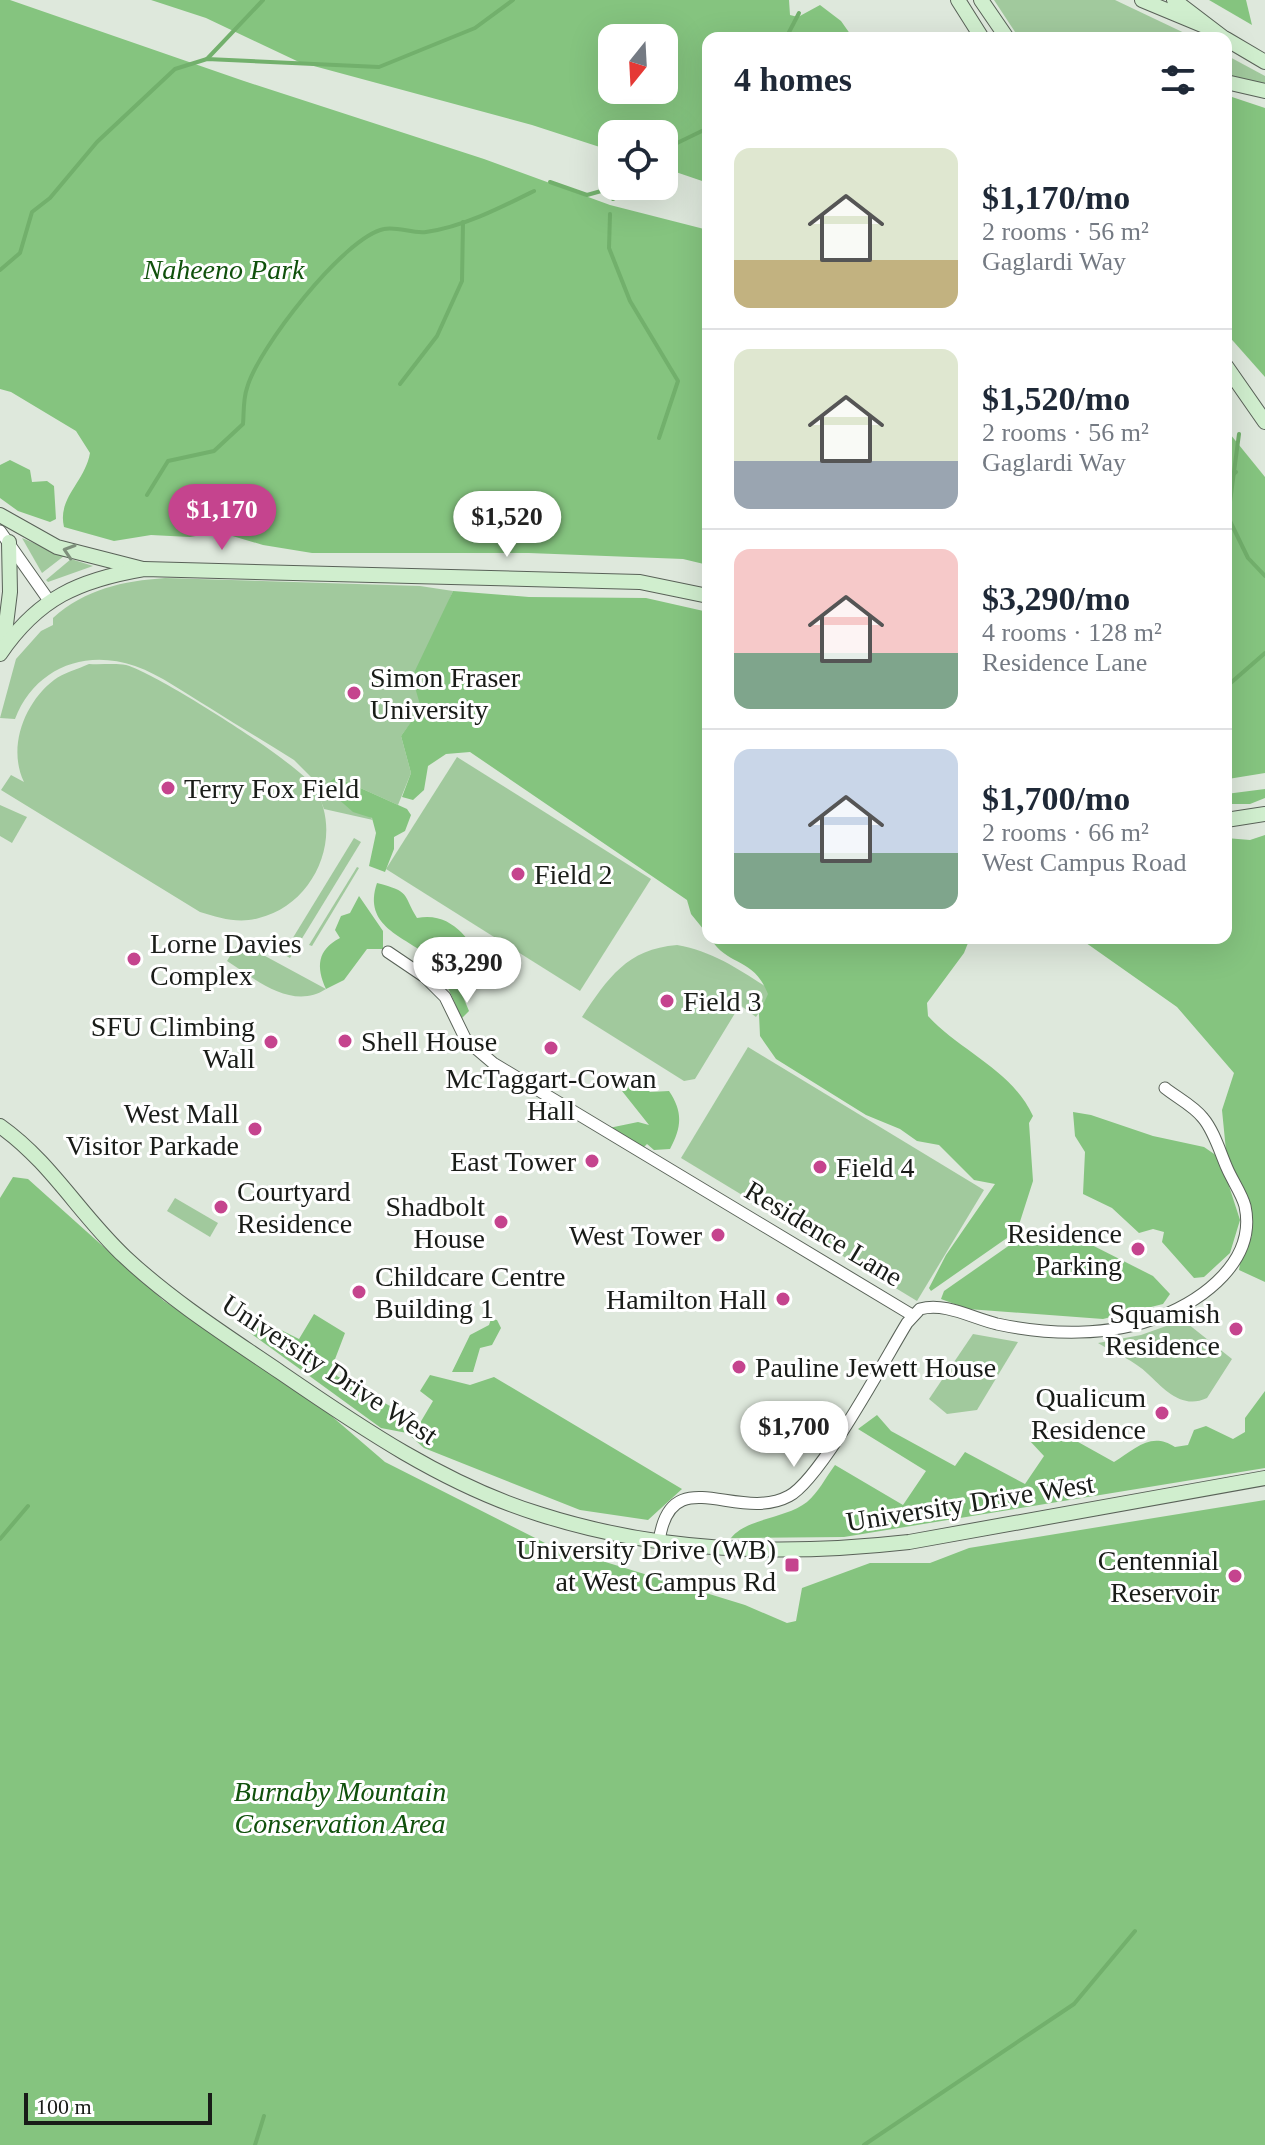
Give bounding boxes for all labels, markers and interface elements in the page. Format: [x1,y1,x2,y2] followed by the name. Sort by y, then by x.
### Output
[598,24,678,104] north arrow
[598,24,678,200] map controls
[1156,58,1200,102] icon: filters
[734,61,852,98] text: 4 homes
[598,120,678,200] button: locate
[982,179,1130,216] text: $1,170/mo
[798,180,894,276] icon: home
[982,217,1149,246] text: 2 rooms · 56 m²
[982,247,1126,276] text: Gaglardi Way
[143,254,305,285] park label: Naheeno Park
[982,380,1130,417] text: $1,520/mo
[798,381,894,477] icon: home
[982,418,1149,447] text: 2 rooms · 56 m²
[982,448,1126,477] text: Gaglardi Way
[157,484,287,552] pin: $1,170
[442,491,572,559] pin: $1,520
[186,495,258,524] text: $1,170
[471,502,543,531] text: $1,520
[62,544,76,560] one-way arrow
[982,580,1130,617] text: $3,290/mo
[798,581,894,677] icon: home
[982,618,1162,647] text: 4 rooms · 128 m²
[982,648,1147,677] text: Residence Lane
[370,662,521,725] place label: Simon Fraser University
[345,684,363,702] marker: Simon Fraser University
[184,773,359,804] place label: Terry Fox Field
[159,779,177,797] marker: Terry Fox Field
[982,780,1130,817] text: $1,700/mo
[798,781,894,877] icon: home
[982,818,1149,847] text: 2 rooms · 66 m²
[982,848,1186,877] text: West Campus Road
[534,859,613,890] place label: Field 2
[509,865,527,883] marker: Field 2
[150,928,302,991] place label: Lorne Davies Complex
[402,937,532,1005] pin: $3,290
[431,948,503,977] text: $3,290
[125,950,143,968] marker: Lorne Davies Complex
[683,986,762,1017] place label: Field 3
[658,992,676,1010] marker: Field 3
[91,1011,255,1074] place label: SFU Climbing Wall
[361,1026,497,1057] place label: Shell House
[336,1032,354,1050] marker: Shell House
[262,1033,280,1051] marker: SFU Climbing Wall
[542,1039,560,1057] marker: McTaggart-Cowan Hall
[445,1063,657,1126] place label: McTaggart-Cowan Hall
[66,1098,239,1161] place label: West Mall Visitor Parkade
[246,1120,264,1138] marker: West Mall Visitor Parkade
[450,1146,577,1177] place label: East Tower
[583,1152,601,1170] marker: East Tower
[836,1152,915,1183] place label: Field 4
[811,1158,829,1176] marker: Field 4
[739,1174,908,1293] street label: Residence Lane
[237,1176,352,1239] place label: Courtyard Residence
[385,1191,485,1254] place label: Shadbolt House
[212,1198,230,1216] marker: Courtyard Residence
[492,1213,510,1231] marker: Shadbolt House
[1007,1218,1122,1281] place label: Residence Parking
[569,1220,703,1251] place label: West Tower
[709,1226,727,1244] marker: West Tower
[1129,1240,1147,1258] marker: Residence Parking
[375,1261,565,1324] place label: Childcare Centre Building 1
[350,1283,368,1301] marker: Childcare Centre Building 1
[606,1284,767,1315] place label: Hamilton Hall
[216,1288,443,1451] street label: University Drive West
[774,1290,792,1308] marker: Hamilton Hall
[1105,1298,1220,1361] place label: Squamish Residence
[1227,1320,1245,1338] marker: Squamish Residence
[755,1352,996,1383] place label: Pauline Jewett House
[730,1358,748,1376] marker: Pauline Jewett House
[1031,1382,1146,1445] place label: Qualicum Residence
[729,1401,859,1469] pin: $1,700
[1153,1404,1171,1422] marker: Qualicum Residence
[758,1412,830,1441] text: $1,700
[844,1468,1097,1537] street label: University Drive West
[516,1534,776,1597] place label: University Drive (WB) at West Campus Rd
[1098,1545,1220,1608] place label: Centennial Reservoir
[783,1556,801,1574] marker: University Drive (WB) at West Campus Rd
[1226,1567,1244,1585] marker: Centennial Reservoir
[234,1776,446,1839] park label: Burnaby Mountain Conservation Area
[24,2089,212,2125] scale bar
[36,2094,92,2119] text: 100 m

